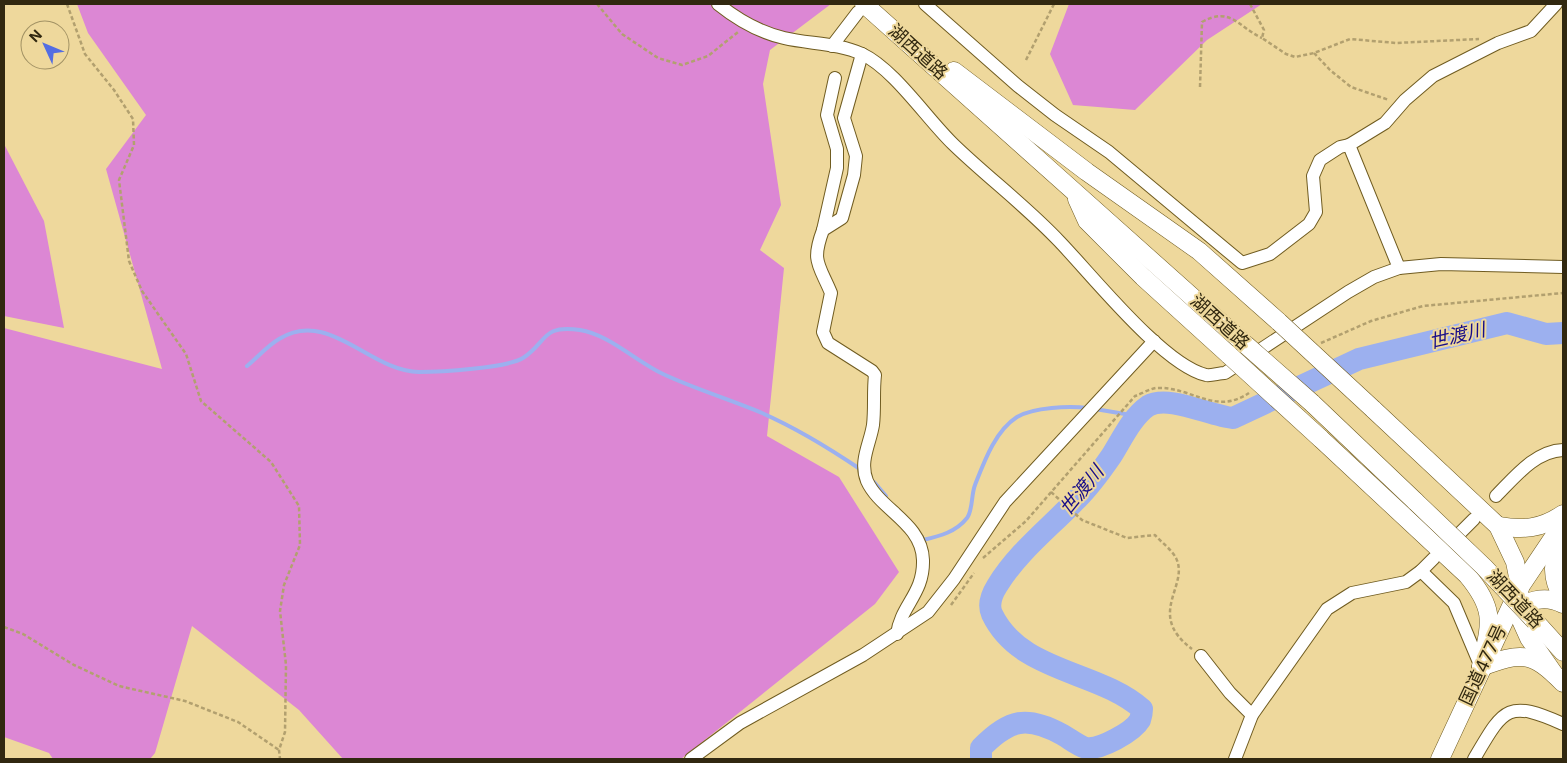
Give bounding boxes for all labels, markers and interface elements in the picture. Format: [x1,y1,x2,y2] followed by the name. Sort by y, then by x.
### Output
[20,20,70,70] north arrow
[885,20,952,84] street label: 湖西道路
[25,26,45,45] text: N
[1187,290,1254,354] street label: 湖西道路
[1427,317,1489,353] water label: 世渡川
[1055,459,1110,520] water label: 世渡川
[1483,565,1548,632] street label: 湖西道路
[1455,621,1510,708] street label: 国道477号

